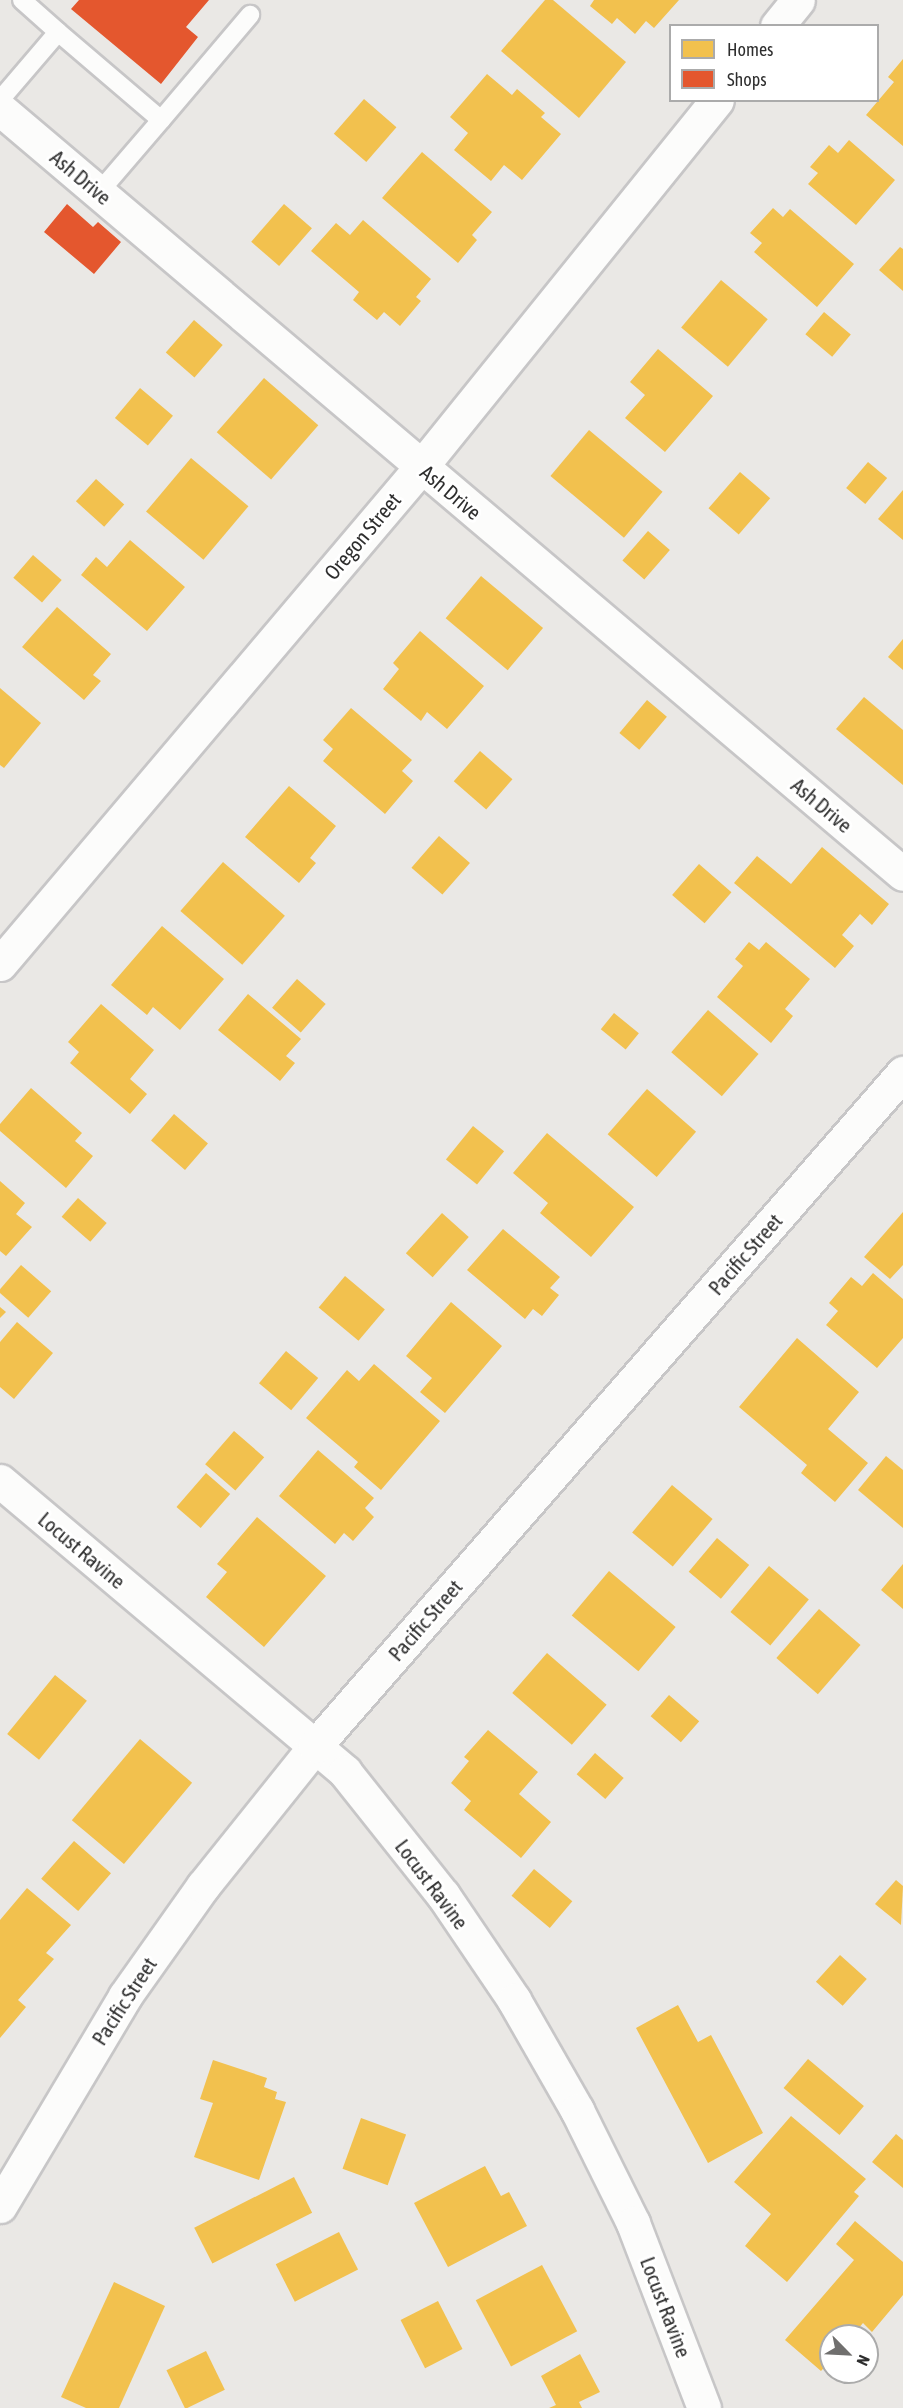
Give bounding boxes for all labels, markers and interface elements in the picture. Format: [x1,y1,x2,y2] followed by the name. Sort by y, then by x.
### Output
[669,24,879,102] legend
[727,39,773,60] text: Homes
[727,69,767,90] text: Shops
[46,144,116,210] street label: Ash Drive
[416,459,486,525] street label: Ash Drive
[318,487,406,585] street label: Oregon Street
[787,772,857,838] street label: Ash Drive
[703,1208,787,1300] street label: Pacific Street
[33,1506,131,1594] street label: Locust Ravine
[383,1574,467,1666] street label: Pacific Street
[390,1834,474,1934] street label: Locust Ravine
[86,1952,162,2050] street label: Pacific Street
[635,2253,697,2361] street label: Locust Ravine
[819,2324,879,2384] north arrow
[853,2353,874,2368] text: N

